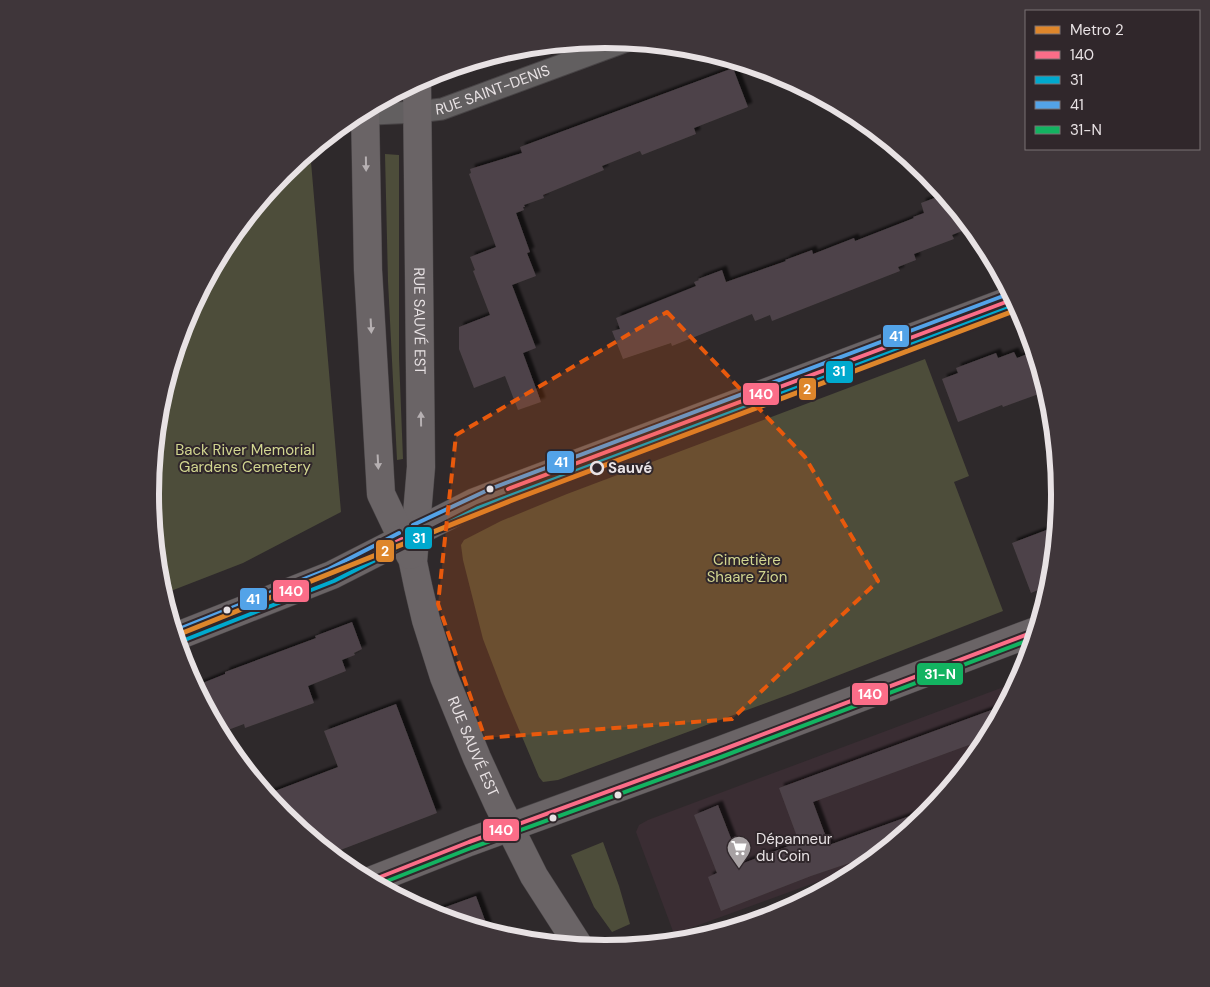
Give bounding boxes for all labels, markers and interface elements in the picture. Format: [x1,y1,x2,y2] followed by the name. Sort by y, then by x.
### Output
[1025,10,1200,150] legend
[1070,20,1124,40] text: Metro 2
[1070,45,1094,65] text: 140
[434,60,553,120] street label: RUE SAINT-DENIS
[1070,70,1083,90] text: 31
[1070,95,1084,115] text: 41
[1070,120,1102,140] text: 31-N
[363,156,371,172] one-way arrow
[409,267,430,375] street label: RUE SAUVÉ EST
[367,319,375,335] one-way arrow
[882,324,910,348] line badge: 41
[889,327,903,345] text: 41
[825,360,854,384] line badge: 31
[832,362,846,380] text: 31
[798,377,817,401] line badge: 2
[803,380,811,398] text: 2
[742,382,780,406] line badge: 140
[749,385,773,403] text: 140
[417,410,425,426] one-way arrow
[175,440,315,477] park label: Back River Memorial Gardens Cemetery
[546,450,575,474] line badge: 41
[554,453,568,471] text: 41
[375,455,383,471] one-way arrow
[608,458,652,478] place label: Sauvé
[590,461,604,475] marker: Sauvé
[485,484,495,494] unlabelled marker
[404,526,433,550] line badge: 31
[412,529,426,547] text: 31
[375,539,395,563] line badge: 2
[381,542,389,560] text: 2
[707,550,787,587] park label: Cimetière Shaare Zion
[272,579,310,603] line badge: 140
[279,582,303,600] text: 140
[239,587,268,611] line badge: 41
[246,590,260,608] text: 41
[222,605,232,615] unlabelled marker
[916,662,964,686] line badge: 31-N
[924,665,956,683] text: 31-N
[851,682,889,706] line badge: 140
[858,685,882,703] text: 140
[443,693,503,800] street label: RUE SAUVÉ EST
[613,790,623,800] unlabelled marker
[548,813,558,823] unlabelled marker
[482,818,520,842] line badge: 140
[489,821,513,839] text: 140
[756,829,833,866] place label: Dépanneur du Coin
[726,835,752,869] supermarket icon: Dépanneur du Coin

